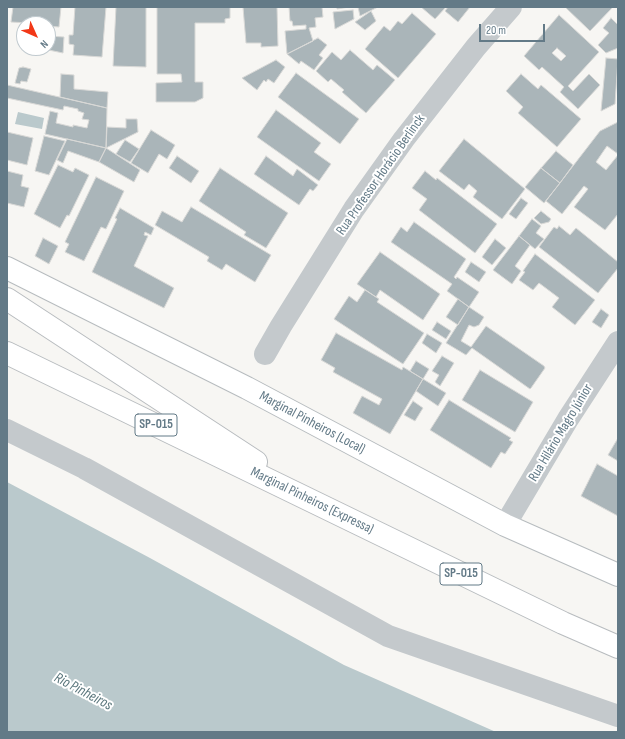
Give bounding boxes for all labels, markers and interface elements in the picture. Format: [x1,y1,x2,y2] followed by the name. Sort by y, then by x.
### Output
[16,16,56,56] north arrow
[481,16,547,42] scale bar
[486,23,506,38] text: 20 m
[37,37,51,51] text: N
[333,111,429,239] street label: Rua Professor Horácio Berlinck
[525,381,597,485] street label: Rua Hilário Magro Júnior
[256,388,368,458] street label: Marginal Pinheiros (Local)
[135,414,177,436] road number: SP-015
[248,464,376,538] street label: Marginal Pinheiros (Expressa)
[440,563,482,585] road number: SP-015
[51,669,115,715] water label: Rio Pinheiros

